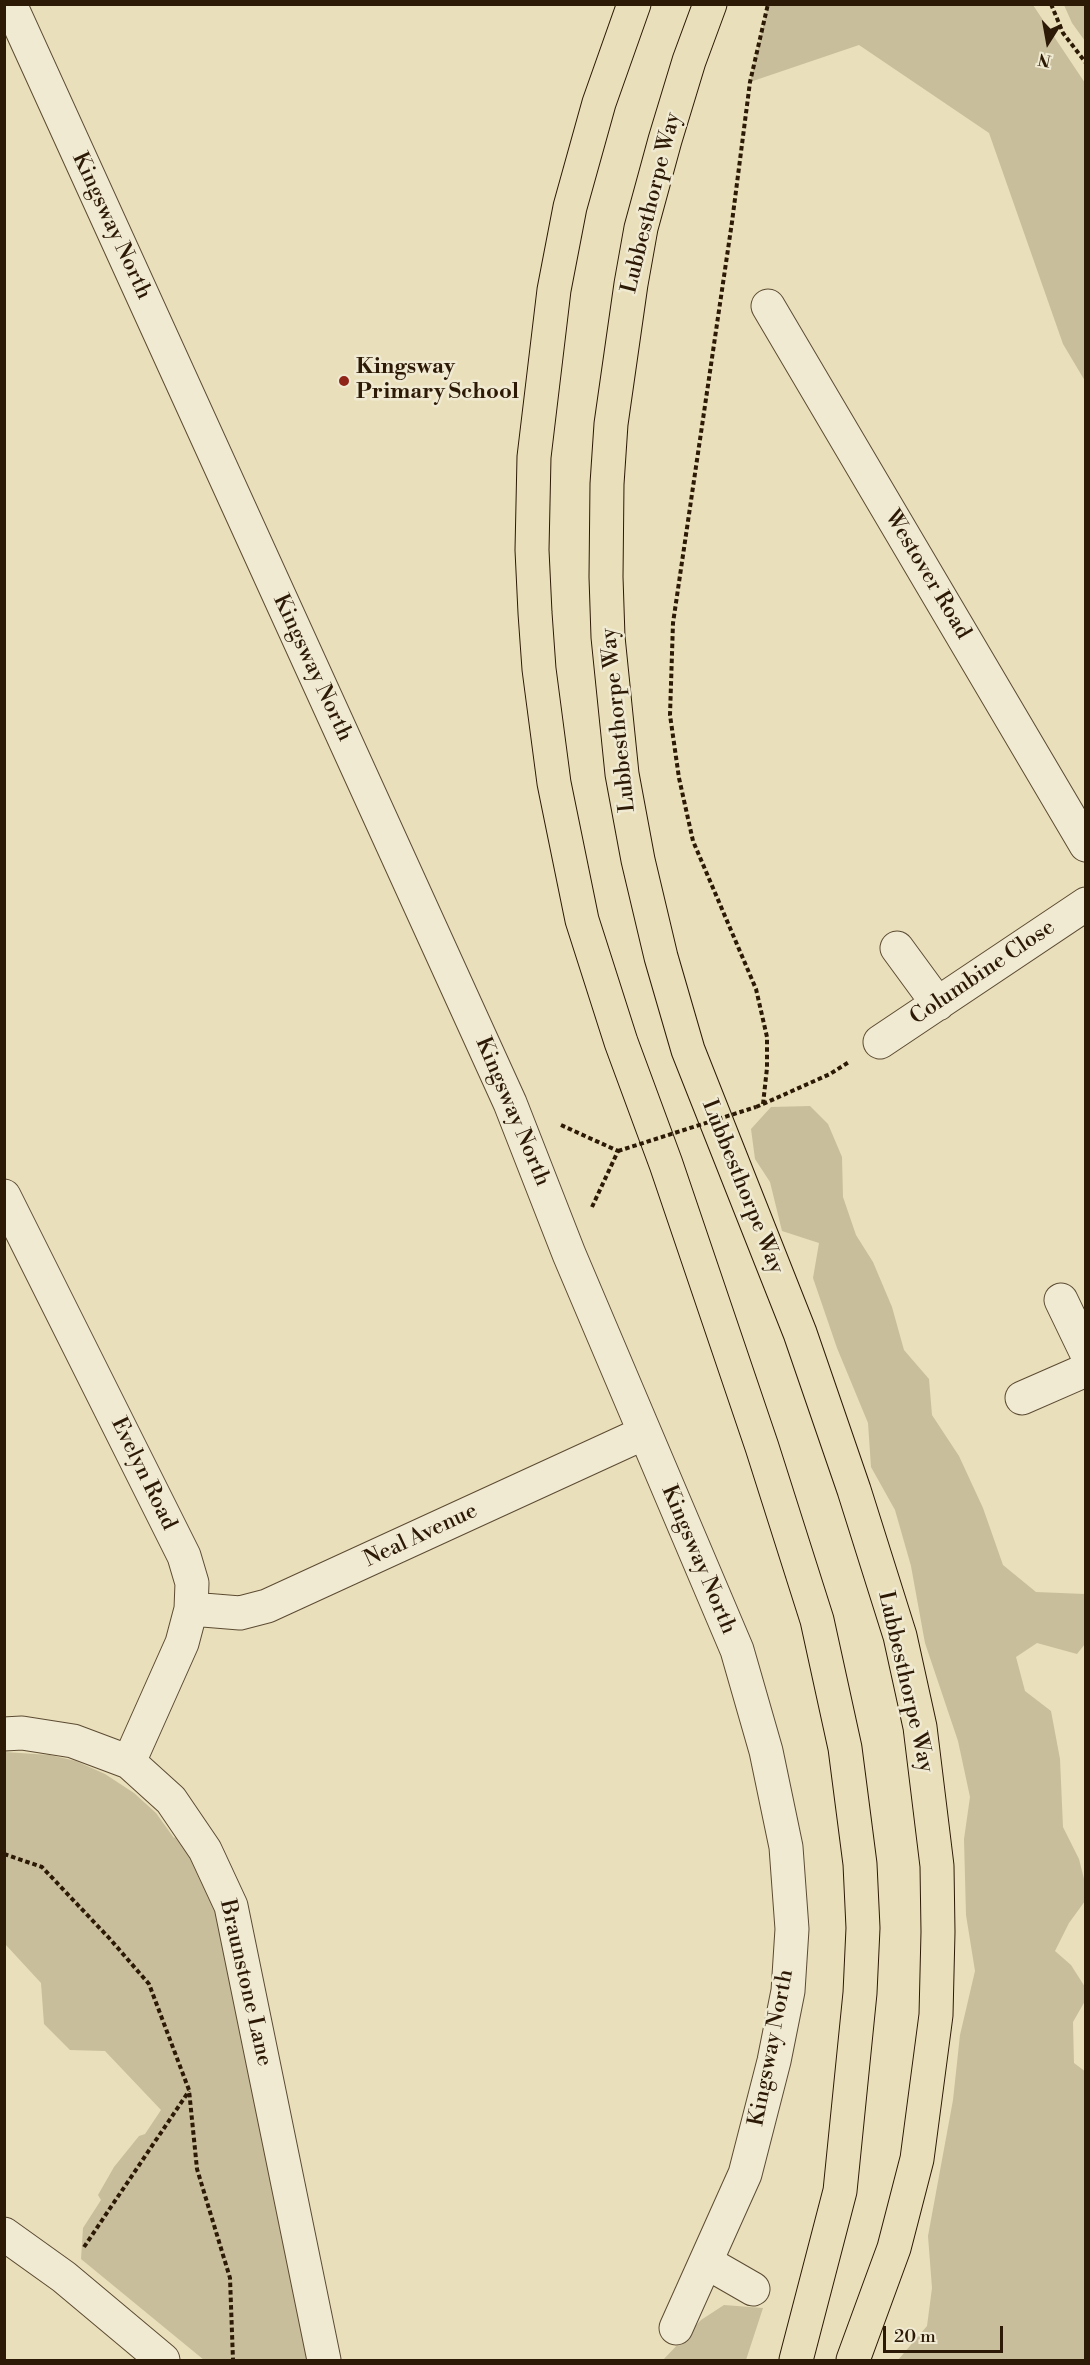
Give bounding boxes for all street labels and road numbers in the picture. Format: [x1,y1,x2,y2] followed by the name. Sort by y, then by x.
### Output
[617,110,687,296] street label: Lubbesthorpe Way
[65,148,157,304] street label: Kingsway North
[878,506,976,644] street label: Westover Road
[266,590,358,746] street label: Kingsway North
[596,626,642,814] street label: Lubbesthorpe Way
[906,915,1060,1031] street label: Columbine Close
[469,1034,555,1190] street label: Kingsway North
[695,1096,789,1278] street label: Lubbesthorpe Way
[104,1413,182,1535] street label: Evelyn Road
[655,1482,741,1638] street label: Kingsway North
[360,1498,482,1574] street label: Neal Avenue
[871,1589,939,1775] street label: Lubbesthorpe Way
[213,1897,277,2069] street label: Braunstone Lane
[744,1967,800,2129] street label: Kingsway North

